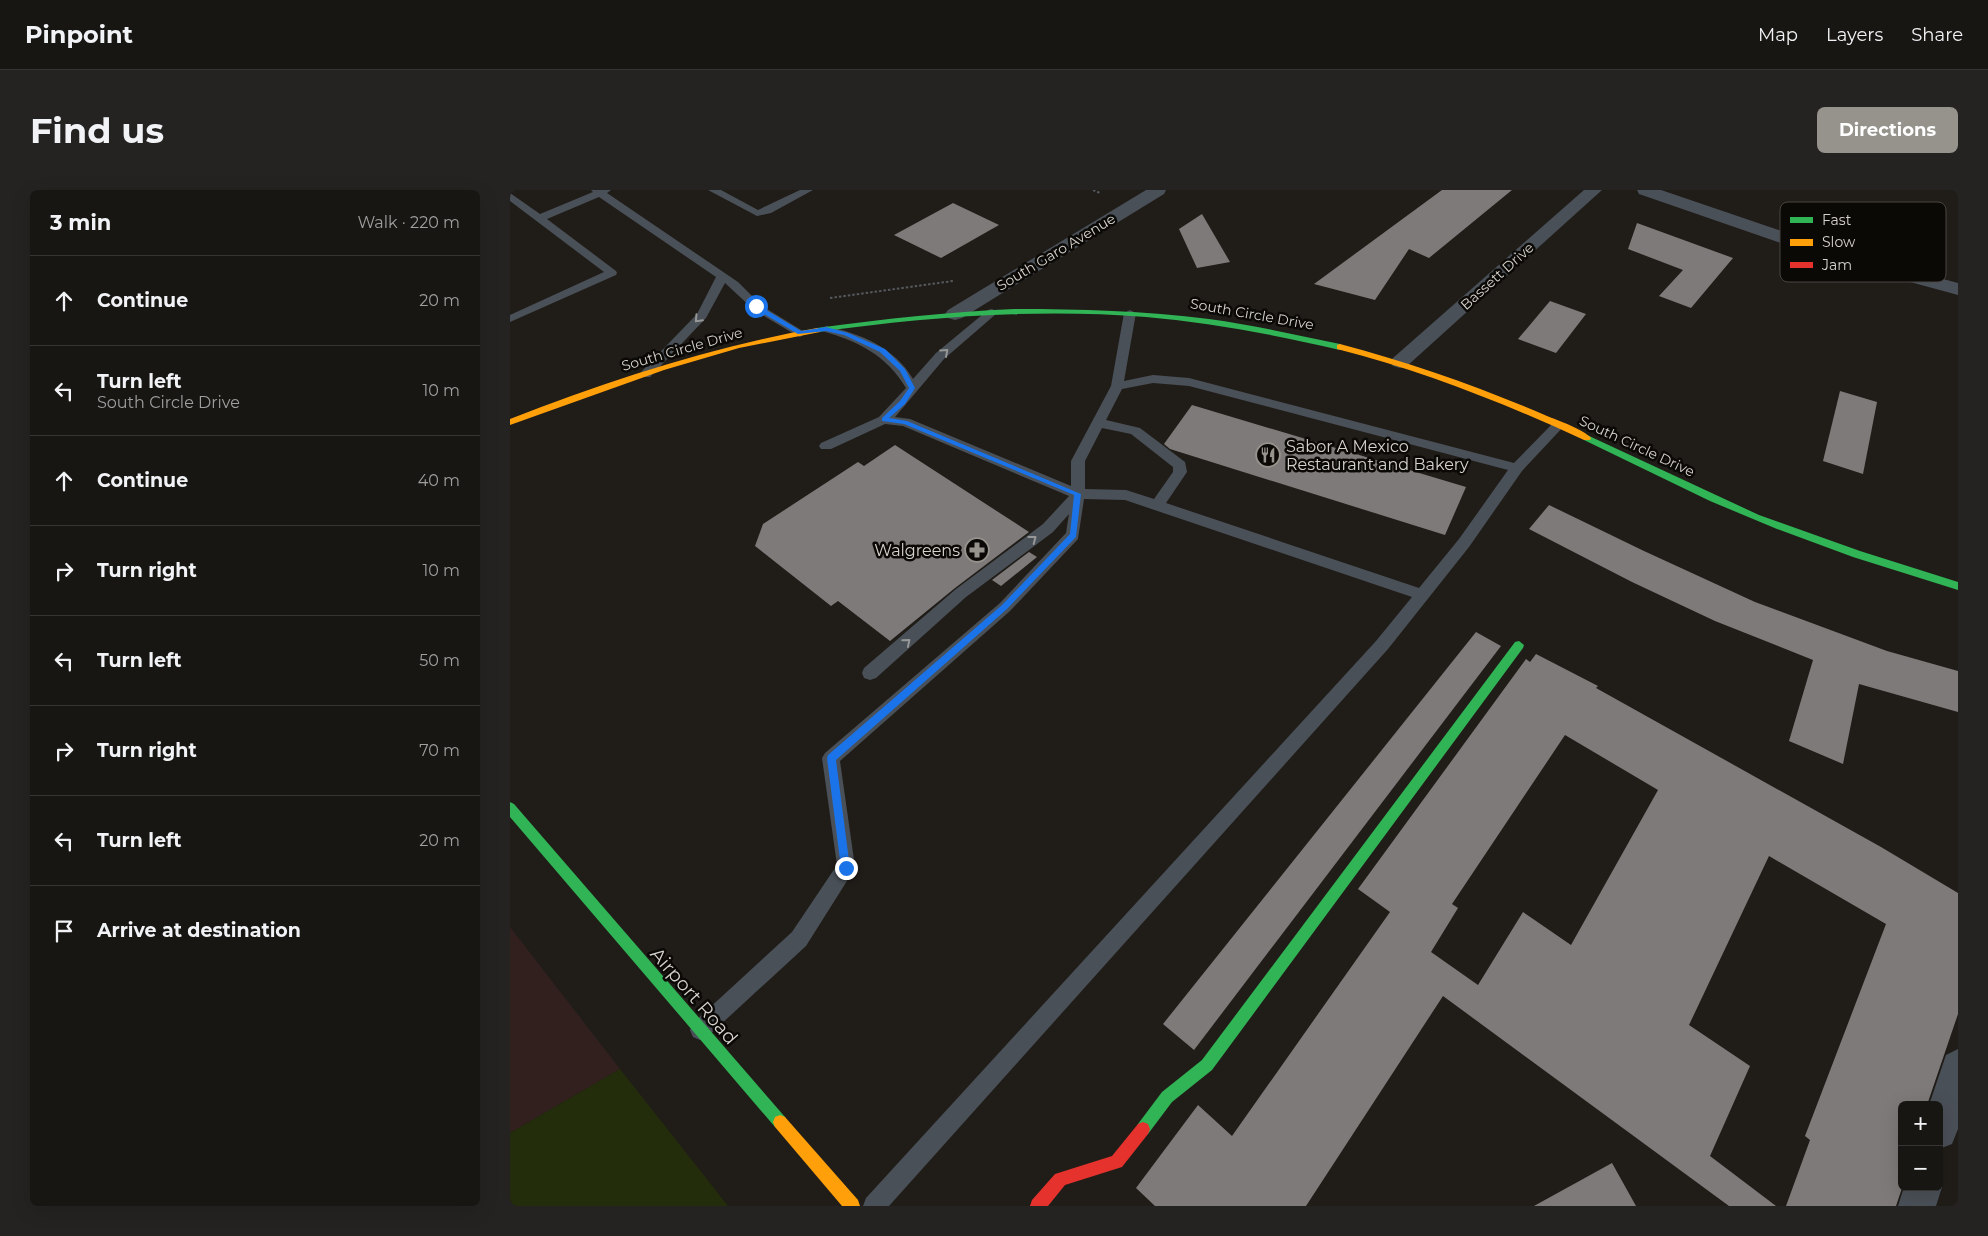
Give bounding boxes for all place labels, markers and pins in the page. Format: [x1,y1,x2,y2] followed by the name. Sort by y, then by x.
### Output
[1286,437,1469,474] place label: Sabor A Mexico Restaurant and Bakery
[1255,442,1281,468] restaurant icon: Sabor A Mexico Restaurant and Bakery
[964,537,990,563] pharmacy icon: Walgreens
[874,541,960,560] place label: Walgreens

